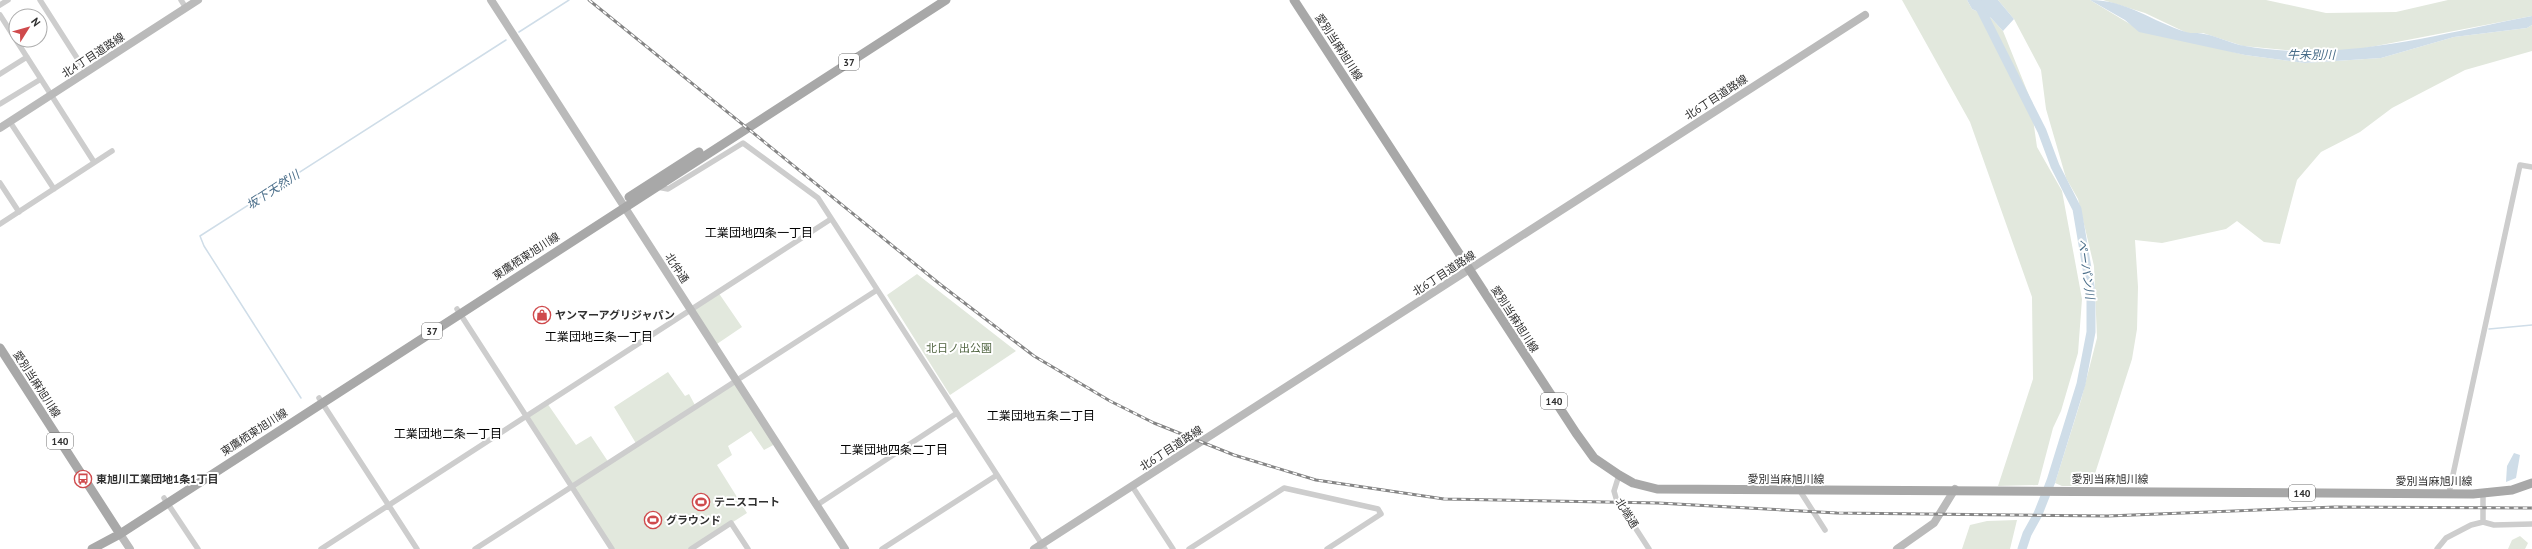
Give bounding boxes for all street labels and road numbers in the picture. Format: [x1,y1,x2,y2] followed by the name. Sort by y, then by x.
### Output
[1312,11,1366,83] street label: 愛別当麻旭川線
[59,30,127,80] street label: 北4丁目道路線
[839,54,859,70] road number: 37
[1682,72,1750,122] street label: 北6丁目道路線
[490,229,562,283] street label: 東鷹栖東旭川線
[1410,248,1478,298] street label: 北6丁目道路線
[662,250,692,286] street label: 北仲通
[1488,283,1542,355] street label: 愛別当麻旭川線
[422,323,442,339] road number: 37
[10,348,64,420] street label: 愛別当麻旭川線
[1541,393,1567,409] road number: 140
[218,405,290,459] street label: 東鷹栖東旭川線
[1137,423,1205,473] street label: 北6丁目道路線
[47,433,73,449] road number: 140
[1748,472,1825,486] street label: 愛別当麻旭川線
[2072,472,2149,486] street label: 愛別当麻旭川線
[2396,474,2473,488] street label: 愛別当麻旭川線
[2289,485,2315,501] road number: 140
[1612,495,1642,531] street label: 北端通

